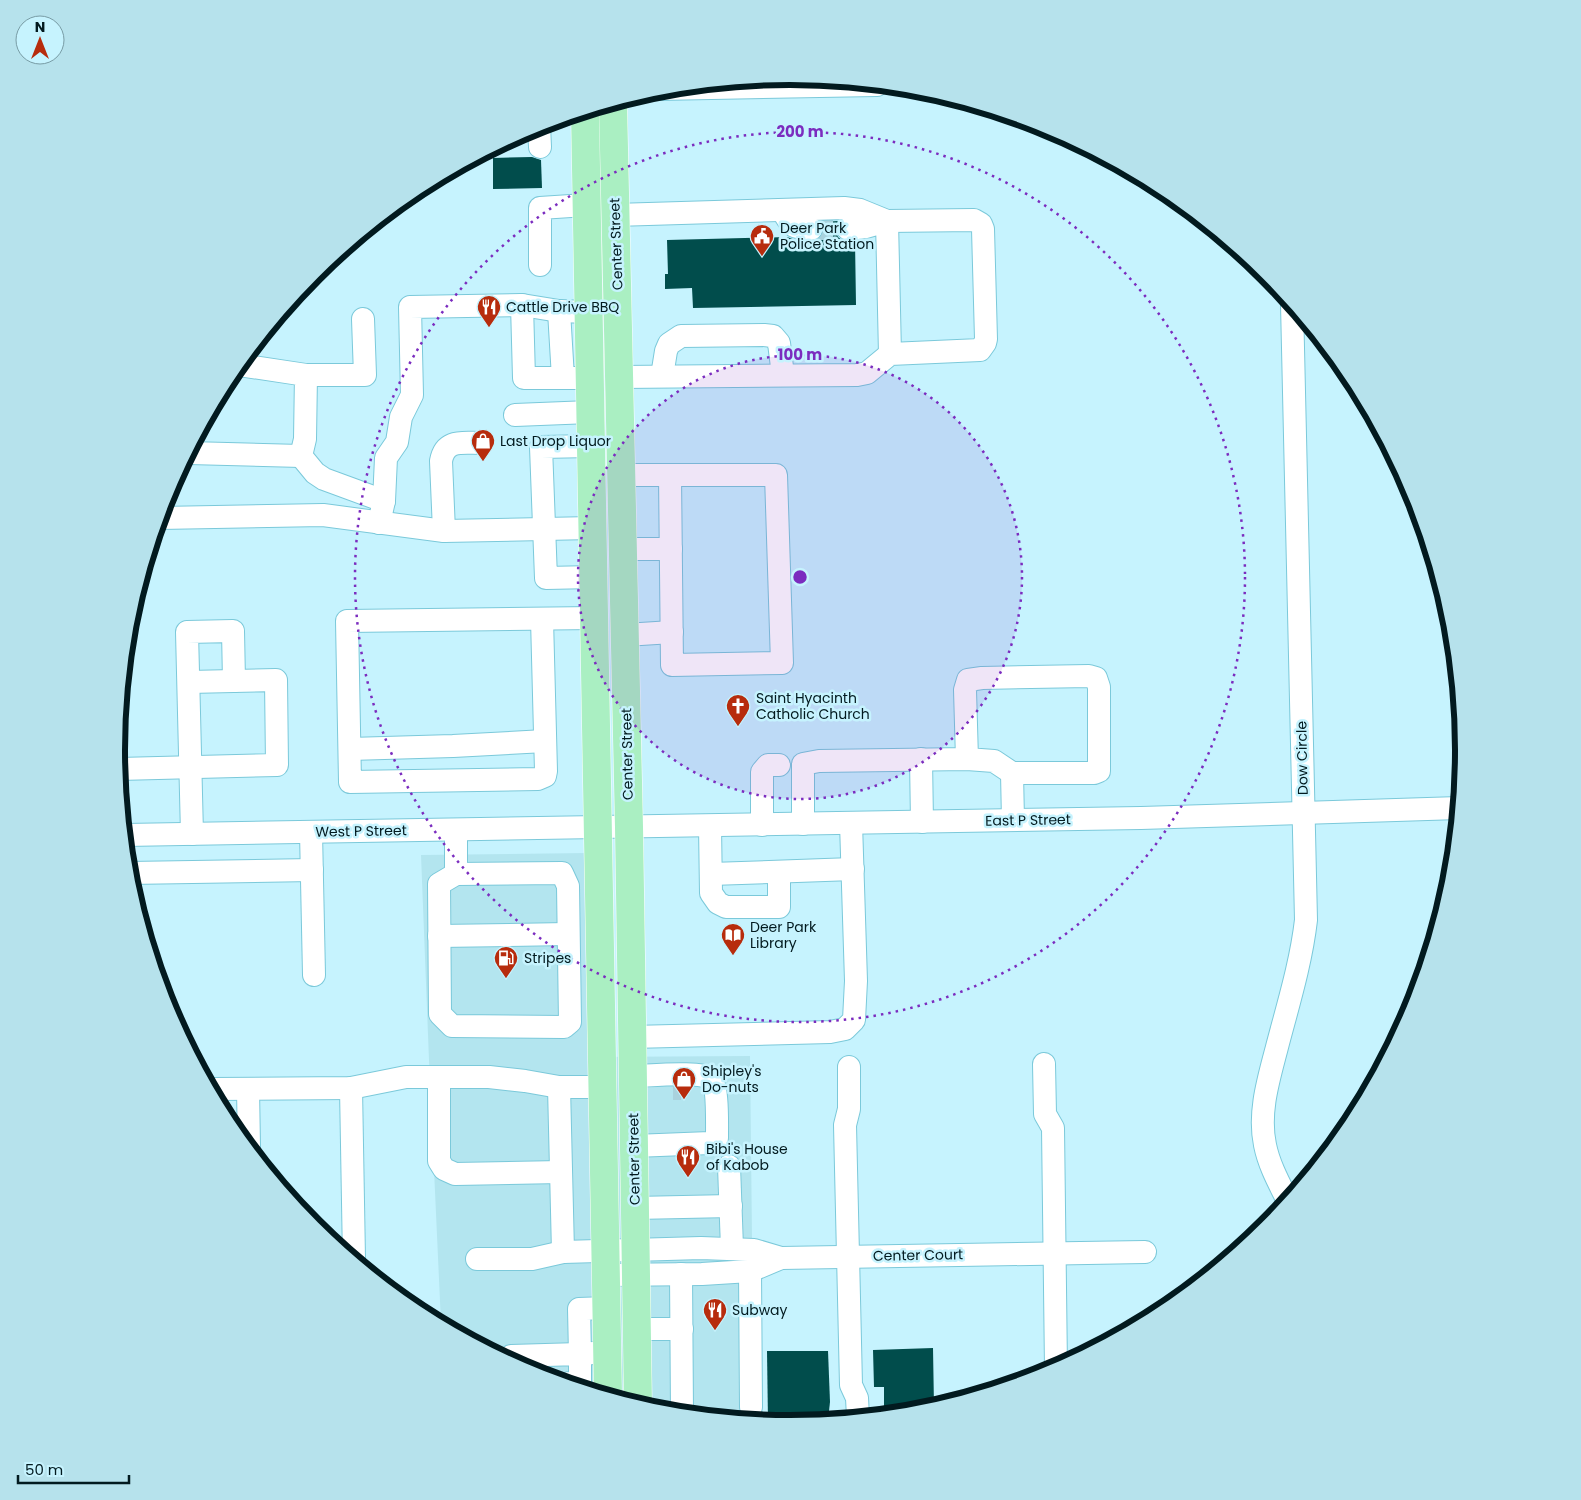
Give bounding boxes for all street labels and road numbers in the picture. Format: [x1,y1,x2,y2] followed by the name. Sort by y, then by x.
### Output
[604,198,628,290] street label: Center Street
[616,708,638,800] street label: Center Street
[1291,720,1313,795] street label: Dow Circle
[985,809,1071,831] street label: East P Street
[315,820,407,842] street label: West P Street
[623,1113,645,1205] street label: Center Street
[873,1244,963,1266] street label: Center Court

